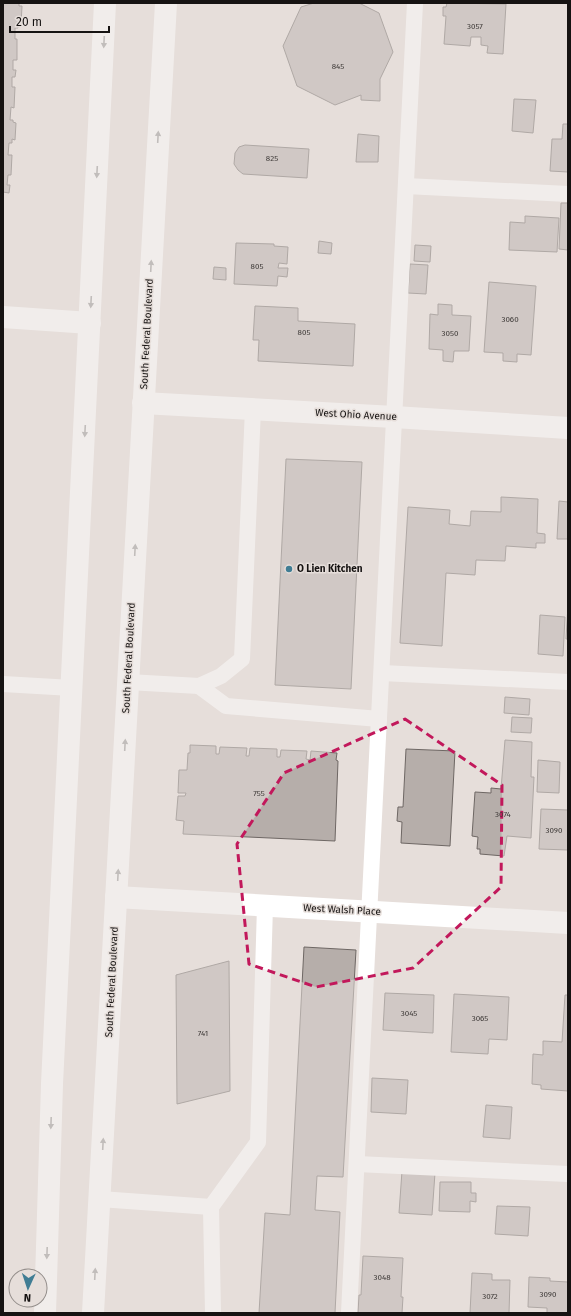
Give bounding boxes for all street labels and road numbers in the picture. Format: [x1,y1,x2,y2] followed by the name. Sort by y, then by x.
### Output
[138,278,156,390] street label: South Federal Boulevard
[315,407,397,423] street label: West Ohio Avenue
[120,602,138,714] street label: South Federal Boulevard
[303,902,381,918] street label: West Walsh Place
[103,926,121,1038] street label: South Federal Boulevard

